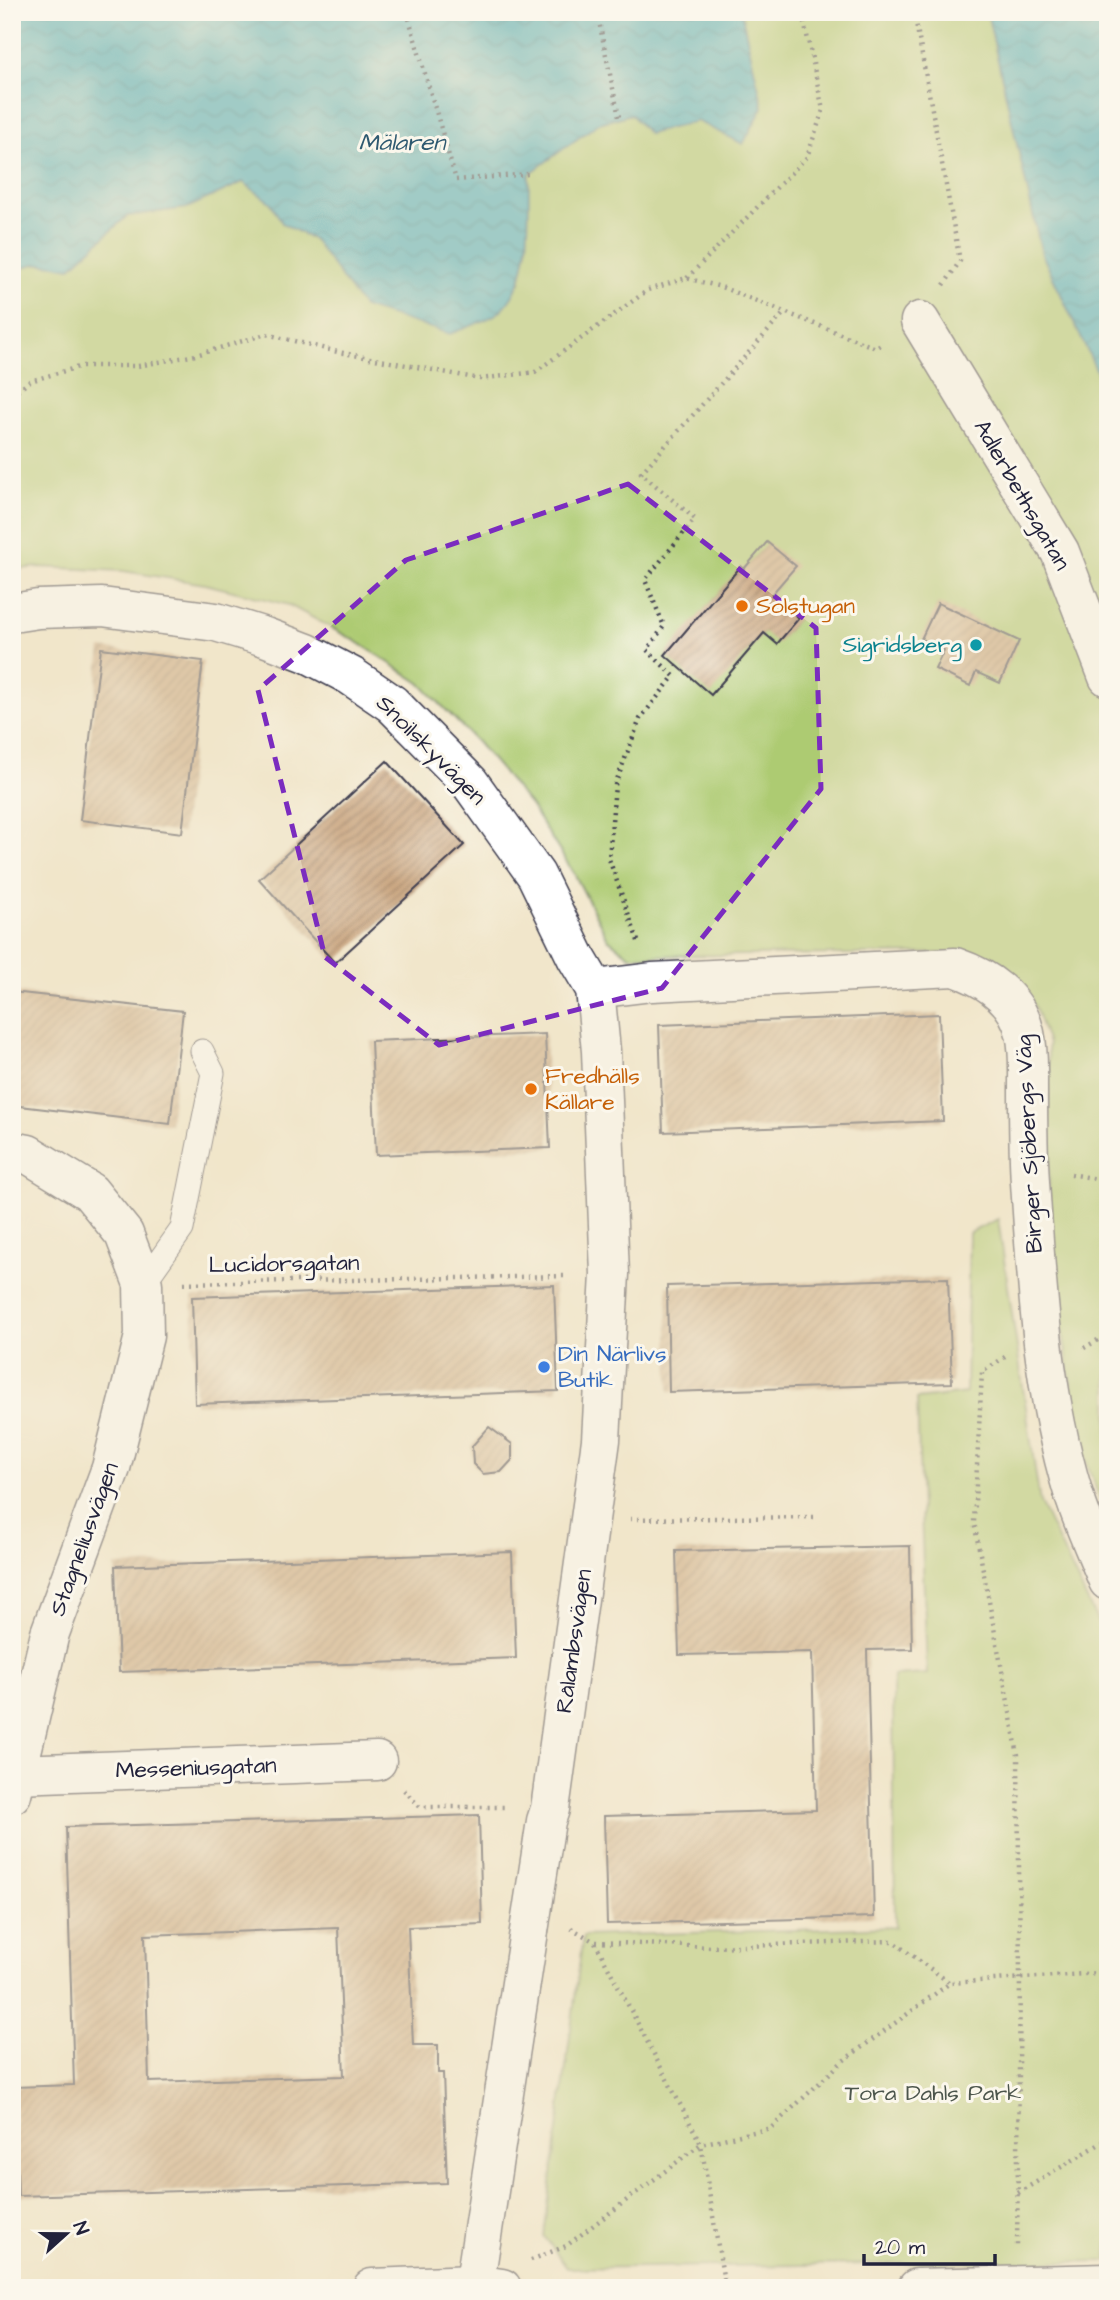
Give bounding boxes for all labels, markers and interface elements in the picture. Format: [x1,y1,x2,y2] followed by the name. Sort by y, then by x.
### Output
[359,126,447,160] water label: Mälaren
[965,414,1078,577] street label: Adlerbethsgatan
[756,590,855,623] place label: Solstugan
[734,598,750,614] marker: Solstugan
[842,629,962,662] place label: Sigridsberg
[968,637,984,653] marker: Sigridsberg
[368,688,493,813] street label: Snoilskyvägen
[1007,1034,1052,1254] street label: Birger Sjöbergs Väg
[545,1060,640,1118] place label: Fredhälls Källare
[523,1081,539,1097] marker: Fredhälls Källare
[208,1247,360,1282] street label: Lucidorsgatan
[558,1338,667,1396] place label: Din Närlivs Butik
[536,1359,552,1375] marker: Din Närlivs Butik
[41,1458,128,1621] street label: Stagneliusvägen
[548,1567,601,1715] street label: Rålambsvägen
[115,1749,277,1788] street label: Messeniusgatan
[845,2077,1021,2109] park label: Tora Dahls Park
[32,2198,102,2268] north arrow
[66,2218,95,2239] text: N
[864,2223,996,2267] scale bar
[875,2233,926,2262] text: 20 m

